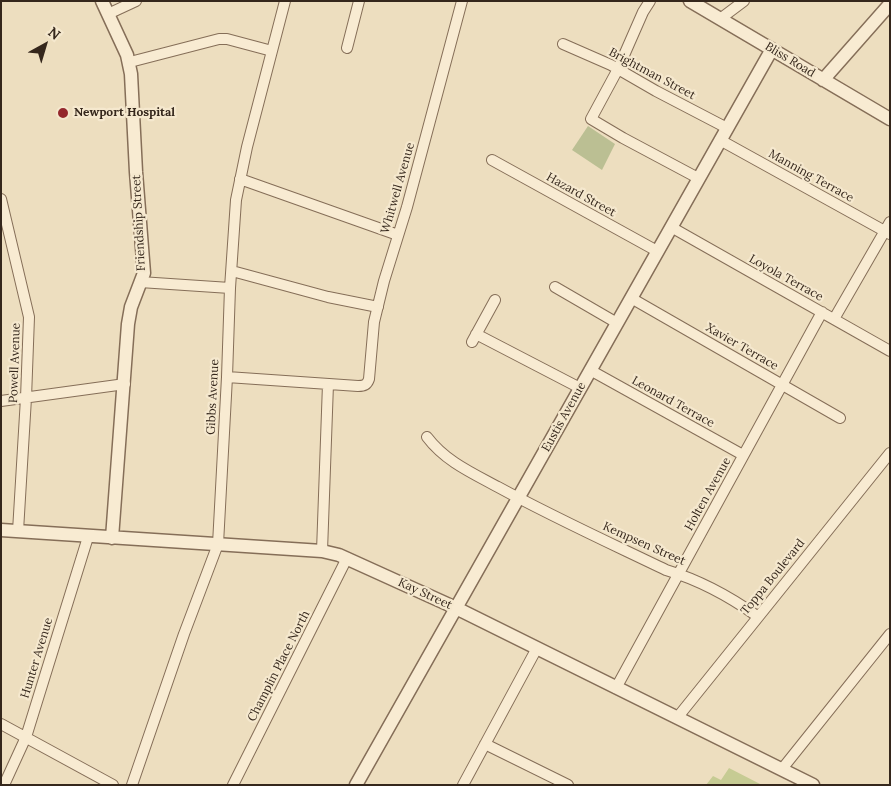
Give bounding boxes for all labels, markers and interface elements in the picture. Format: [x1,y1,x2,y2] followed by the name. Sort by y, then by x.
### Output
[20,20,70,70] north arrow
[45,23,64,44] text: N
[762,39,818,81] street label: Bliss Road
[606,45,698,103] street label: Brightman Street
[56,106,70,120] marker: Newport Hospital
[74,106,175,120] place label: Newport Hospital
[378,141,418,235] street label: Whitwell Avenue
[766,147,856,205] street label: Manning Terrace
[544,170,618,220] street label: Hazard Street
[129,174,149,272] street label: Friendship Street
[746,252,826,304] street label: Loyola Terrace
[703,320,781,374] street label: Xavier Terrace
[6,323,24,403] street label: Powell Avenue
[204,359,222,435] street label: Gibbs Avenue
[629,373,717,431] street label: Leonard Terrace
[539,380,589,454] street label: Eustis Avenue
[682,455,734,533] street label: Holten Avenue
[600,519,688,569] street label: Kempsen Street
[738,536,808,618] street label: Toppa Boulevard
[396,575,454,613] street label: Kay Street
[245,608,313,724] street label: Champlin Place North
[18,616,56,700] street label: Hunter Avenue

